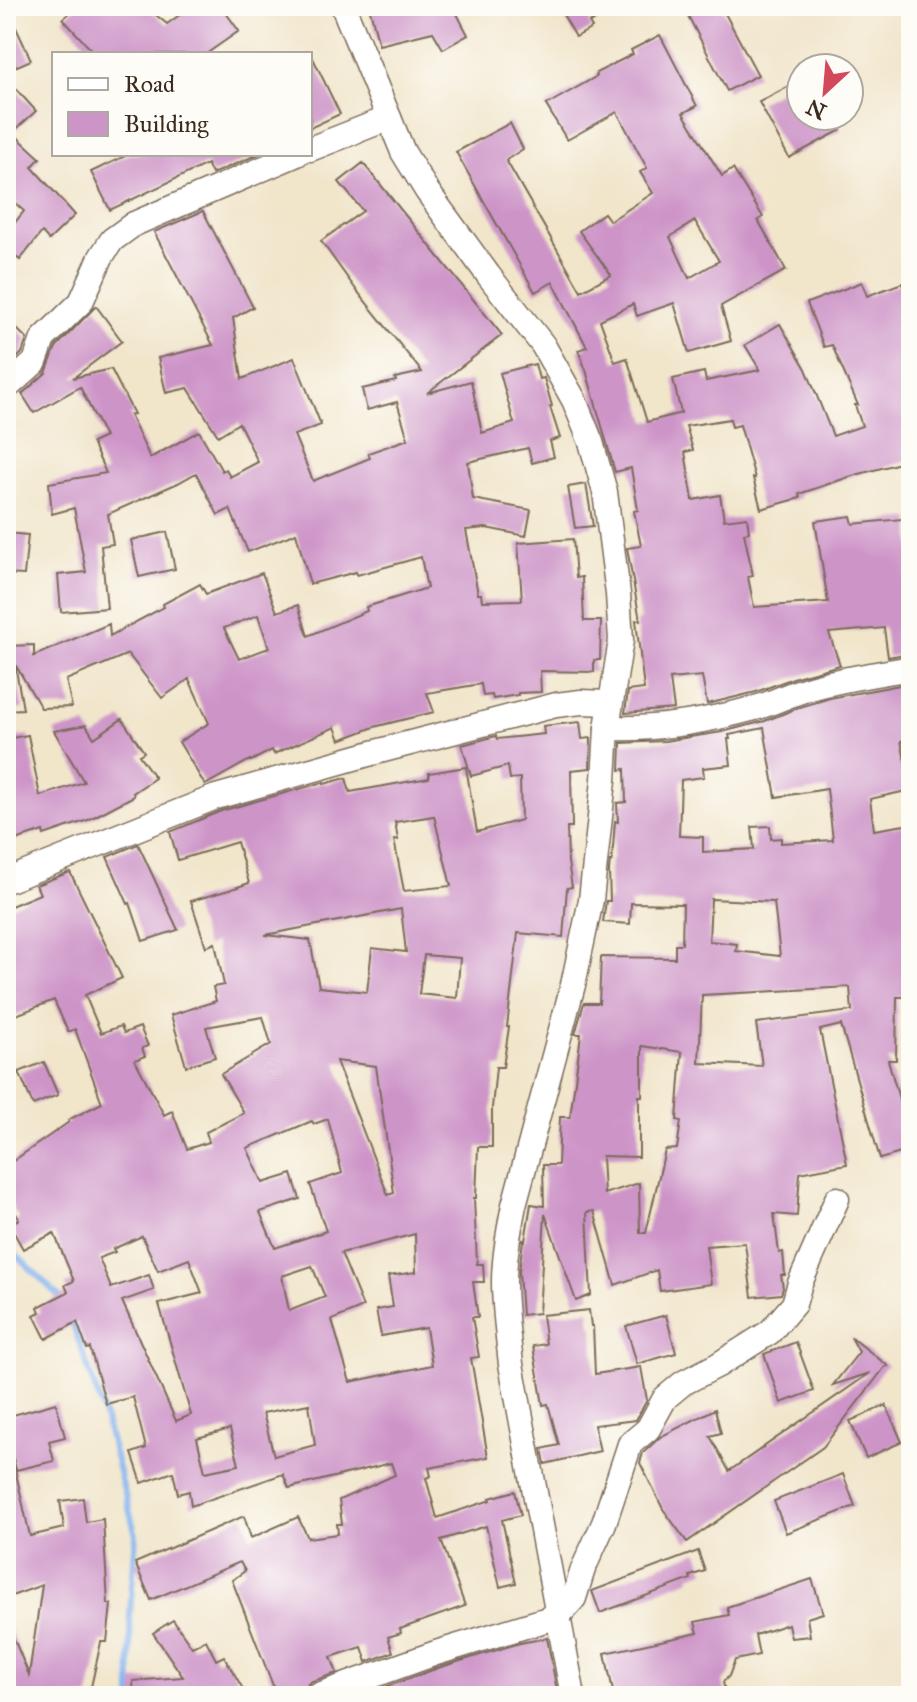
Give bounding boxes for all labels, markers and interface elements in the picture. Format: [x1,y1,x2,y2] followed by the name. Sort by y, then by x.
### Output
[52,52,312,156] legend
[785,52,865,132] north arrow
[124,69,175,99] text: Road
[802,93,831,126] text: N
[124,109,209,139] text: Building

